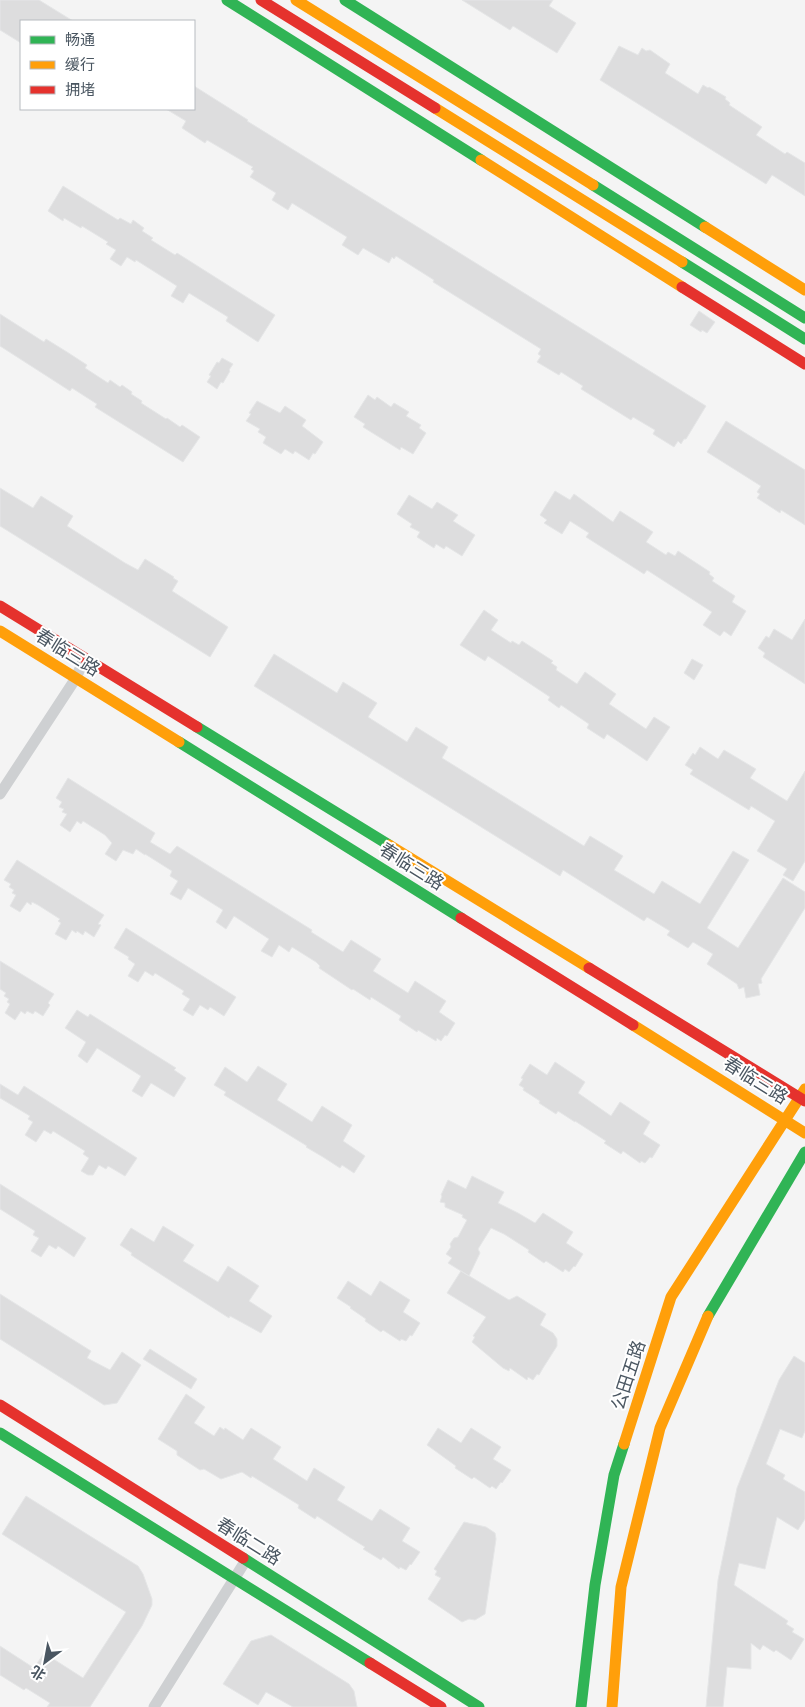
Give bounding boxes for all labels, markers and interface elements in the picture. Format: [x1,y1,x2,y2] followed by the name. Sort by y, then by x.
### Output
[20,20,195,110] legend
[65,30,95,49] text: 畅通
[65,55,95,74] text: 缓行
[65,80,95,99] text: 拥堵
[31,623,105,681] street label: 春临三路
[375,837,449,895] street label: 春临三路
[719,1051,793,1109] street label: 春临三路
[606,1337,650,1413] street label: 公田五路
[212,1512,286,1570] street label: 春临二路
[20,1637,70,1687] north arrow
[27,1662,49,1684] text: 北

